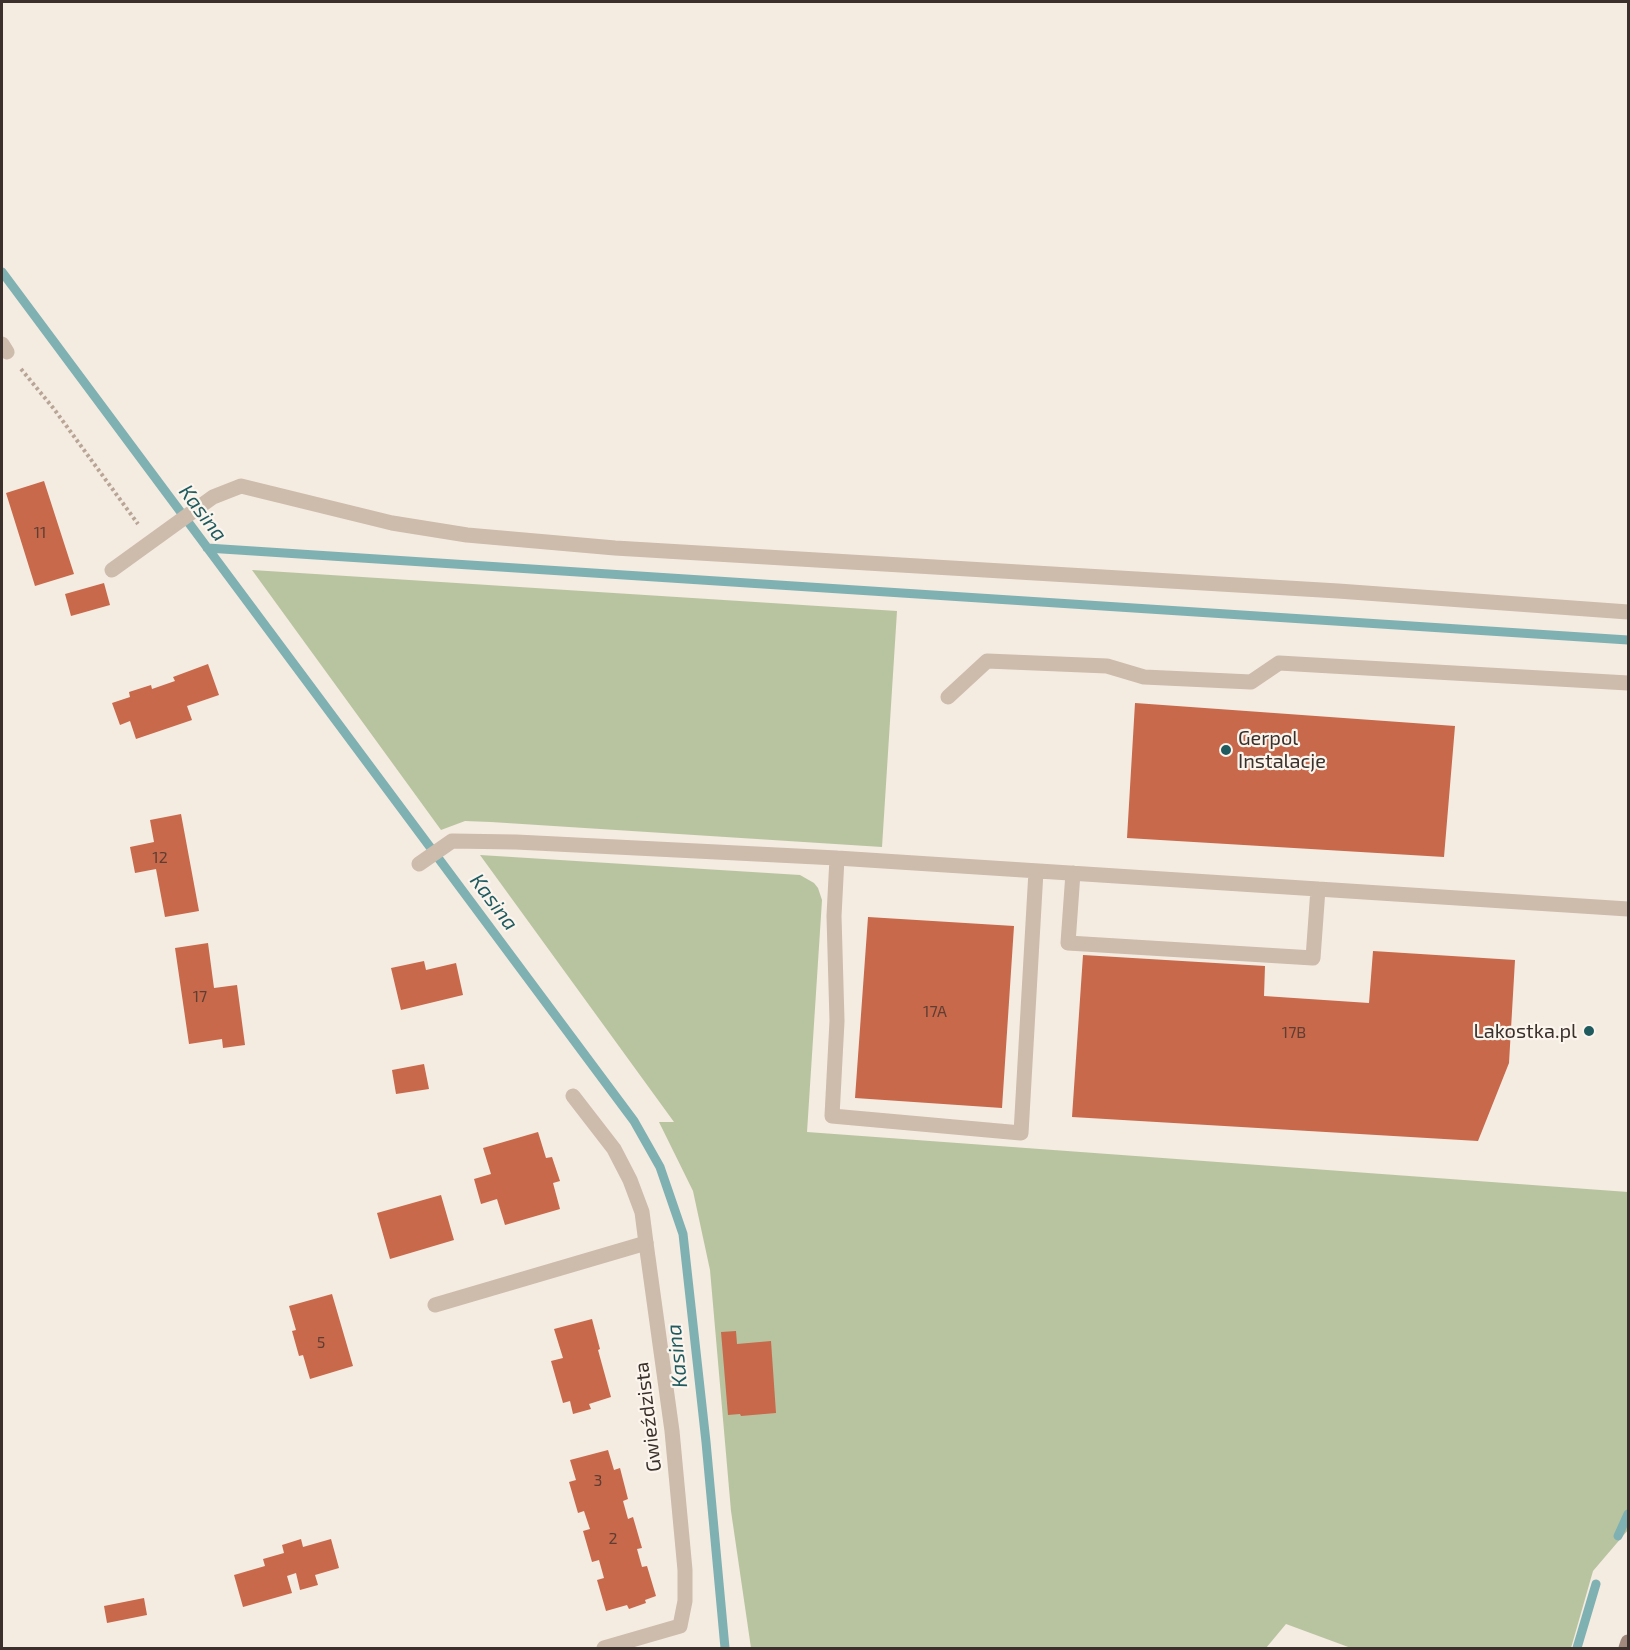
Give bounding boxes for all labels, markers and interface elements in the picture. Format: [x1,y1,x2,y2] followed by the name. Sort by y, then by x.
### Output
[174,480,232,546] water label: Kasina
[34,523,46,543] house number: 11
[1238,726,1326,773] place label: Gerpol Instalacje
[1219,743,1233,757] marker: Gerpol Instalacje
[152,848,168,868] house number: 12
[465,869,523,935] water label: Kasina
[193,987,207,1007] house number: 17
[923,1002,947,1022] house number: 17A
[1473,1019,1577,1043] place label: Lakostka.pl
[1282,1023,1306,1043] house number: 17B
[1582,1024,1596,1038] marker: Lakostka.pl
[661,1323,693,1389] water label: Kasina
[317,1333,325,1353] house number: 5
[629,1361,667,1473] street label: Gwieździsta
[594,1471,602,1491] house number: 3
[609,1529,617,1549] house number: 2

